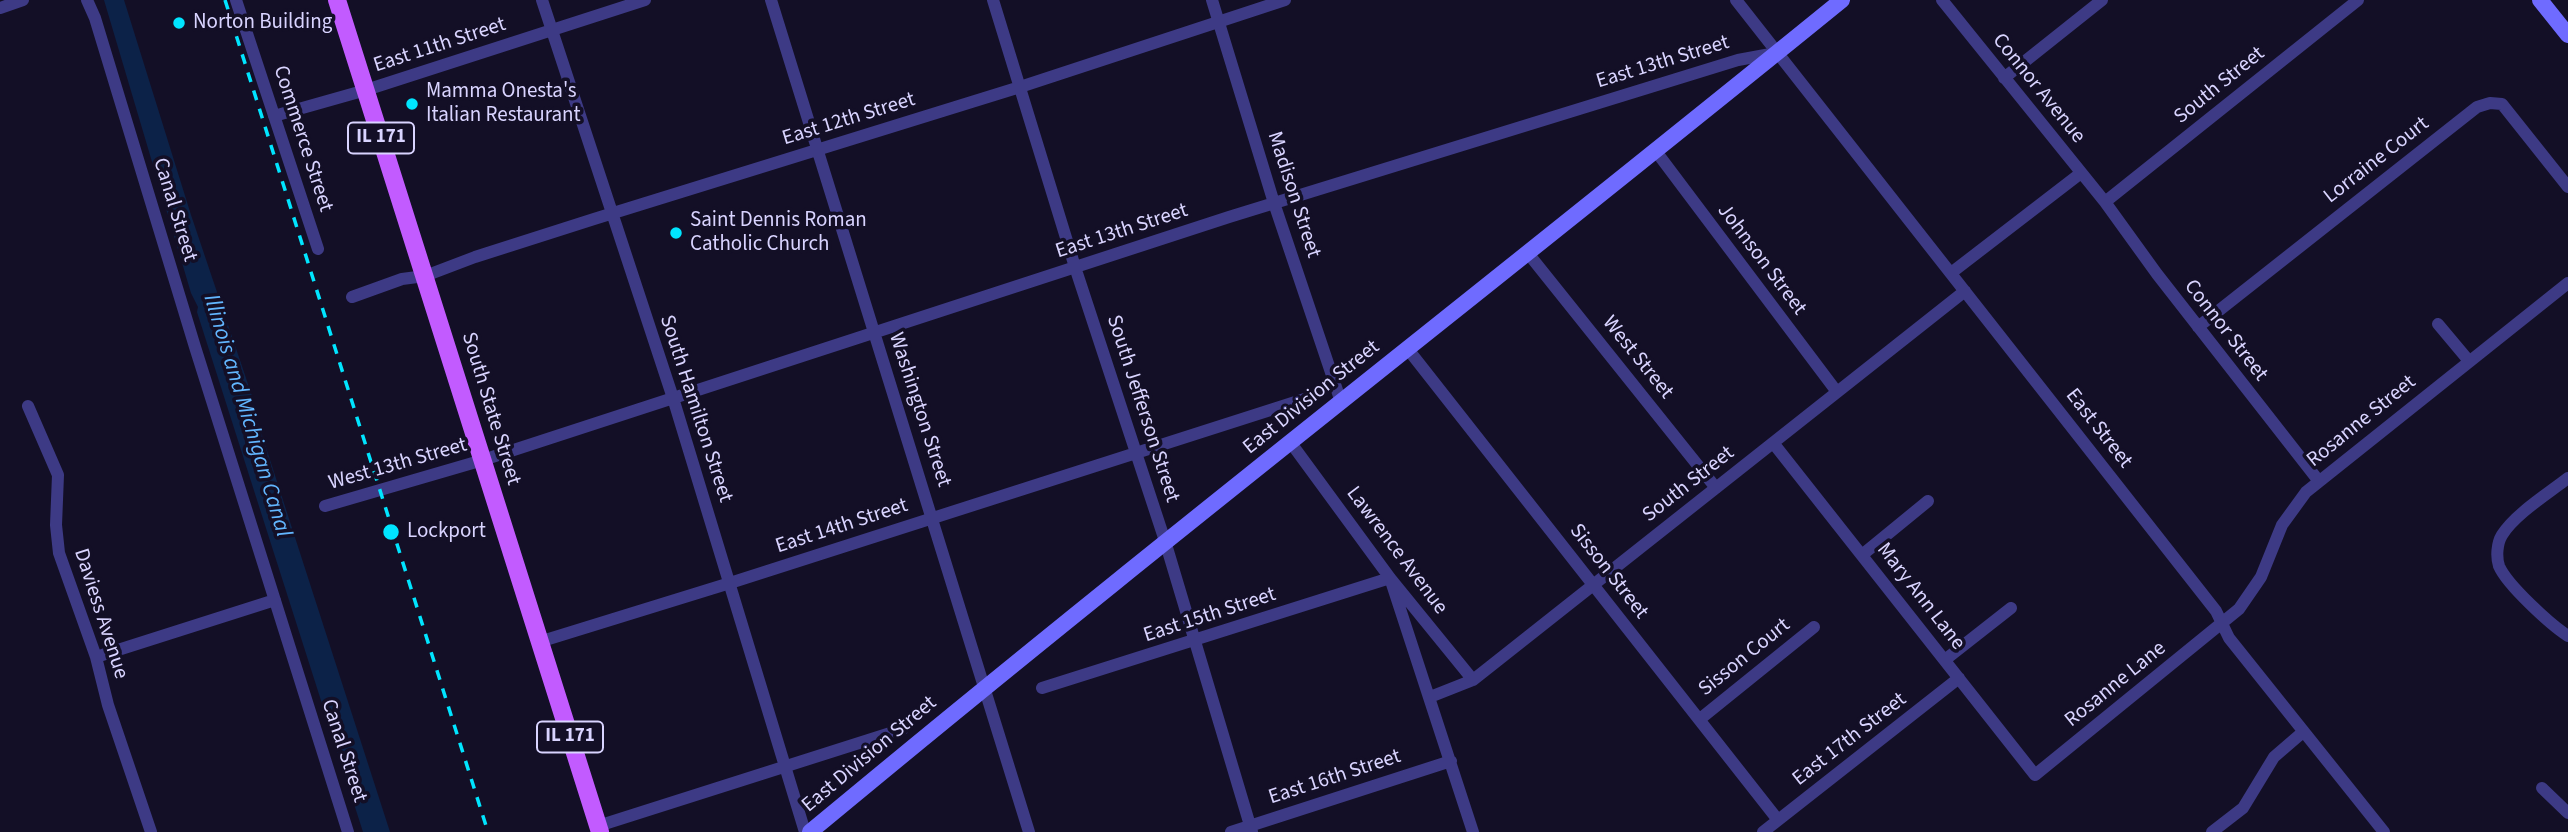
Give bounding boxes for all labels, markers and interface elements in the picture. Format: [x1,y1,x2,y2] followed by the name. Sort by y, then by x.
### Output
[193,10,332,36] place label: Norton Building
[371,13,509,79] street label: East 11th Street
[171,15,187,31] marker: Norton Building
[1986,29,2090,149] street label: Connor Avenue
[1594,31,1732,95] street label: East 13th Street
[2170,42,2270,130] street label: South Street
[267,63,337,215] street label: Commerce Street
[426,79,581,129] place label: Mamma Onesta's Italian Restaurant
[780,88,918,152] street label: East 12th Street
[404,96,420,112] marker: Mamma Onesta's Italian Restaurant
[2319,112,2435,210] street label: Lorraine Court
[348,122,414,154] road number: IL 171
[1261,129,1325,261] street label: Madison Street
[146,155,202,265] street label: Canal Street
[1053,199,1191,265] street label: East 13th Street
[1711,199,1811,321] street label: Johnson Street
[690,208,867,258] place label: Saint Dennis Roman Catholic Church
[668,225,684,241] marker: Saint Dennis Roman Catholic Church
[2178,275,2272,387] street label: Connor Street
[196,291,296,541] water label: Illinois and Michigan Canal
[653,312,737,506] street label: South Hamilton Street
[1100,312,1184,506] street label: South Jefferson Street
[1596,312,1678,404] street label: West Street
[455,330,525,488] street label: South State Street
[882,330,956,490] street label: Washington Street
[1239,335,1385,461] street label: East Division Street
[2303,370,2421,474] street label: Rosanne Street
[2059,384,2137,474] street label: East Street
[326,433,470,497] street label: West 13th Street
[1638,441,1740,529] street label: South Street
[1340,482,1452,620] street label: Lawrence Avenue
[773,494,911,560] street label: East 14th Street
[407,519,486,545] place label: Lockport
[1563,519,1653,625] street label: Sisson Street
[381,522,401,542] marker: Lockport
[1870,538,1970,656] street label: Mary Ann Lane
[67,546,133,682] street label: Daviess Avenue
[1141,583,1279,649] street label: East 15th Street
[1694,614,1796,702] street label: Sisson Court
[2060,637,2172,733] street label: Rosanne Lane
[1788,688,1912,792] street label: East 17th Street
[798,691,942,819] street label: East Division Street
[315,696,371,806] street label: Canal Street
[537,722,603,752] road number: IL 171
[1266,745,1404,811] street label: East 16th Street

